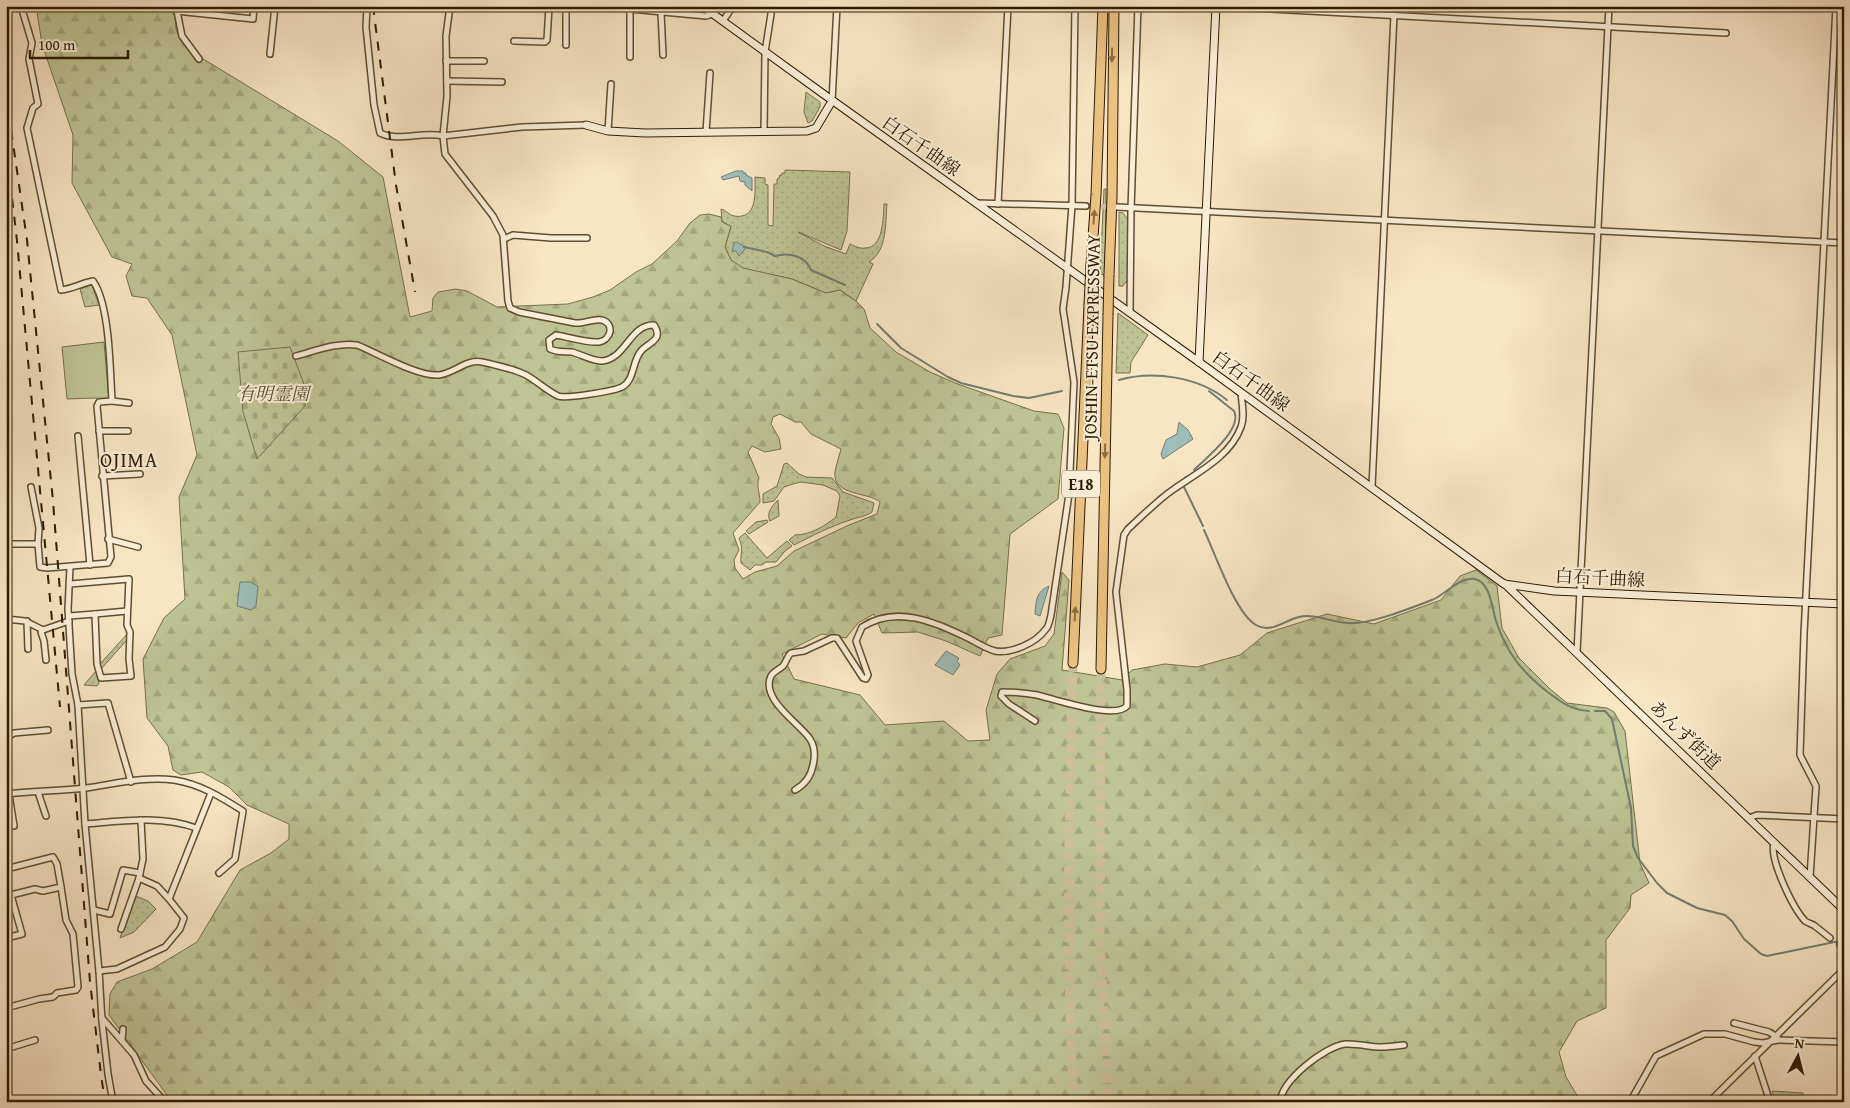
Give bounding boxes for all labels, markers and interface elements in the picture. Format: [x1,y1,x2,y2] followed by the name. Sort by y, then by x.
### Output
[30,28,128,60] scale bar
[38,34,76,55] text: 100 m
[1108,47,1116,63] one-way arrow
[877,109,966,182] street label: 白石千曲線
[1091,208,1099,224] one-way arrow
[1076,234,1107,442] street label: JOSHIN-ETSU EXPRESSWAY
[1207,343,1296,418] street label: 白石千曲線
[237,380,312,407] park label: 有明霊園
[1101,443,1109,459] one-way arrow
[100,445,158,474] district label: OJIMA
[1062,470,1100,498] road number: E18
[1554,562,1646,593] street label: 白石千曲線
[1071,606,1079,622] one-way arrow
[1644,694,1727,776] street label: あんず街道
[1772,1030,1822,1080] north arrow
[1794,1033,1806,1054] text: N

